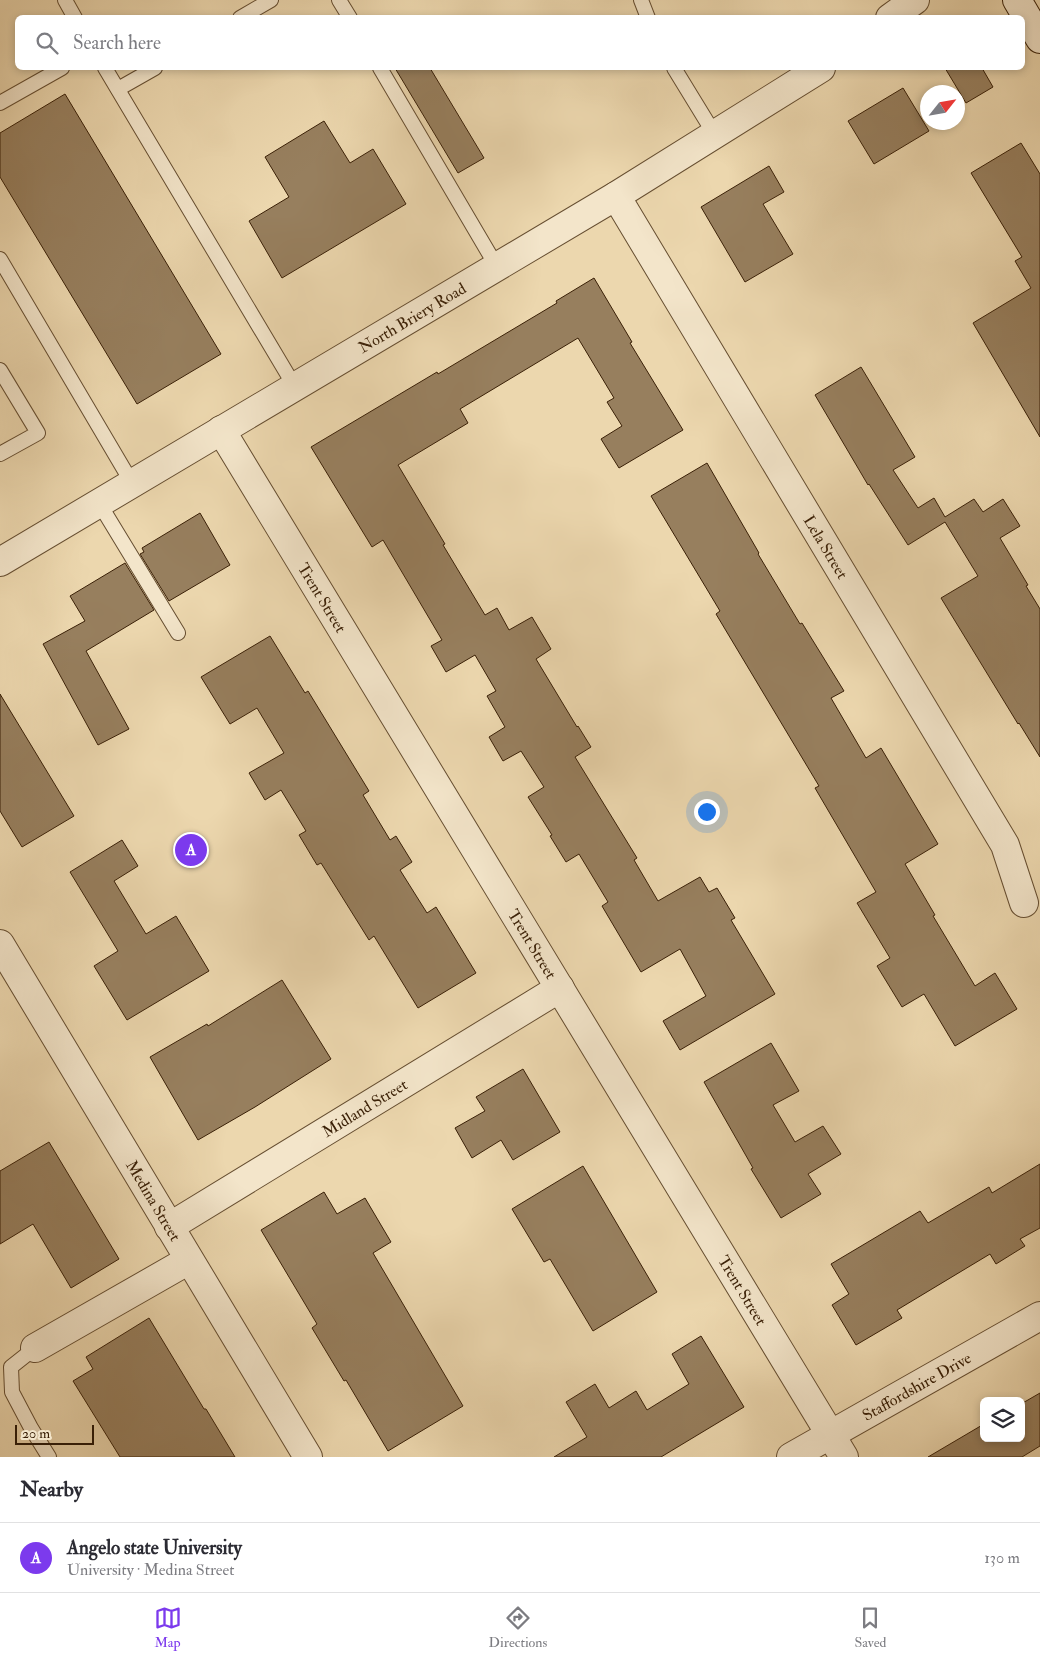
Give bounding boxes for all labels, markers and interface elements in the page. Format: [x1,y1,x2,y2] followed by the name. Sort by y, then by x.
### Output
[15,15,1025,70] search box
[33,29,61,57] icon: search
[73,31,161,55] text: Search here
[920,85,965,130] north arrow
[355,278,470,358] street label: North Briery Road
[799,512,852,583] street label: Lela Street
[293,560,351,637] street label: Trent Street
[694,799,720,825] your location
[175,831,207,869] pin: A
[503,906,561,983] street label: Trent Street
[319,1075,411,1142] street label: Midland Street
[121,1157,185,1245] street label: Medina Street
[713,1252,771,1329] street label: Trent Street
[859,1348,975,1426] street label: Staffordshire Drive
[980,1397,1025,1442] map controls
[980,1397,1025,1442] button: layers
[15,1422,94,1445] scale bar
[22,1425,50,1442] text: 20 m
[20,1476,83,1503] text: Nearby
[67,1536,242,1560] text: Angelo state University
[31,1548,41,1568] text: A
[984,1548,1020,1568] text: 130 m
[67,1560,234,1580] text: University · Medina Street
[154,1604,182,1651] tab: Map
[489,1604,547,1651] tab: Directions
[854,1604,886,1651] tab: Saved

